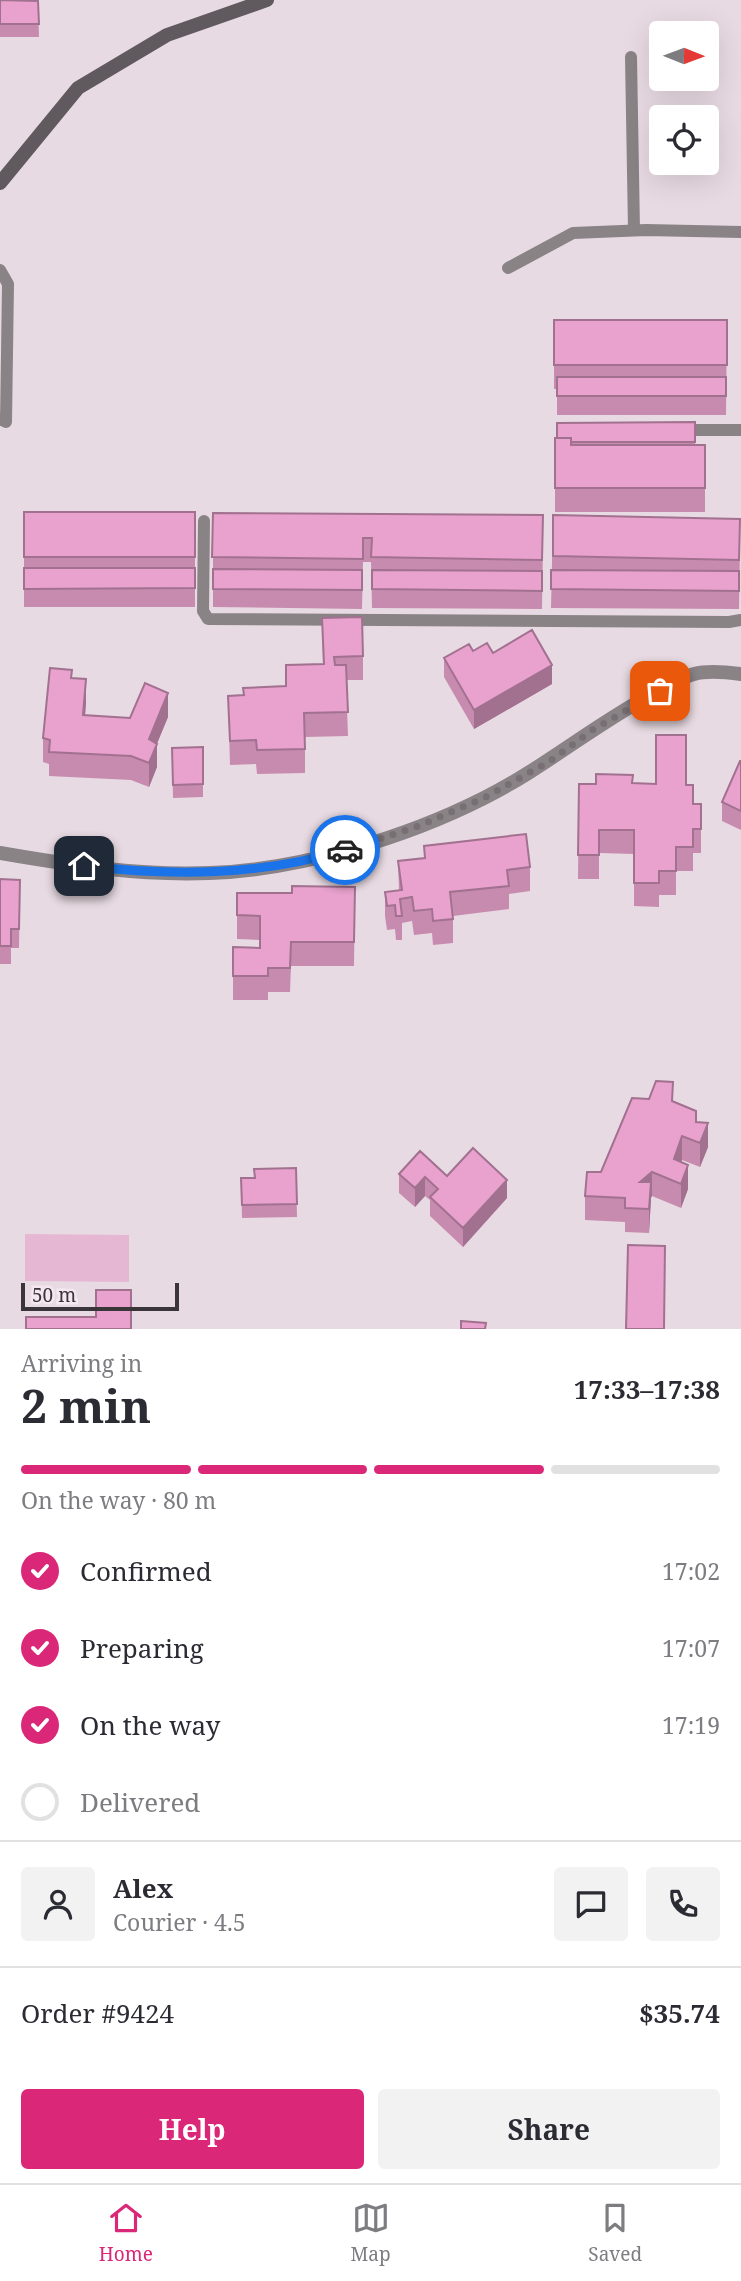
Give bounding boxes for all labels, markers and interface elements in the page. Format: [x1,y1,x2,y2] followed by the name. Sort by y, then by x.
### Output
[649,21,719,91] north arrow
[649,21,719,175] map controls
[649,105,719,175] button: locate
[630,661,690,721] pin
[641,672,679,710] icon: bag
[310,815,380,885] courier
[326,831,364,869] icon: car
[54,836,114,896] pin
[65,847,103,885] icon: home
[21,1280,178,1312] scale bar
[32,1282,76,1308] text: 50 m
[21,1347,142,1379] text: Arriving in
[574,1371,720,1407] text: 17:33–17:38
[21,1374,151,1436] text: 2 min
[21,1484,216,1516] text: On the way · 80 m
[21,1552,59,1590] icon: check
[80,1553,212,1589] text: Confirmed
[662,1555,720,1587] text: 17:02
[21,1629,59,1667] icon: check
[80,1630,204,1666] text: Preparing
[662,1632,720,1664] text: 17:07
[21,1706,59,1744] icon: check
[80,1707,220,1743] text: On the way
[662,1709,720,1741] text: 17:19
[80,1784,200,1820] text: Delivered
[21,1867,95,1941] button: person
[554,1867,628,1941] button: chat
[646,1867,720,1941] button: phone
[113,1870,173,1906] text: Alex
[113,1906,246,1938] text: Courier · 4.5
[21,1995,174,2031] text: Order #9424
[639,1995,720,2031] text: $35.74
[21,2089,364,2169] button: Help
[378,2089,720,2169] button: Share
[99,2199,153,2267] tab: Home
[351,2199,391,2267] tab: Map
[588,2199,642,2267] tab: Saved

